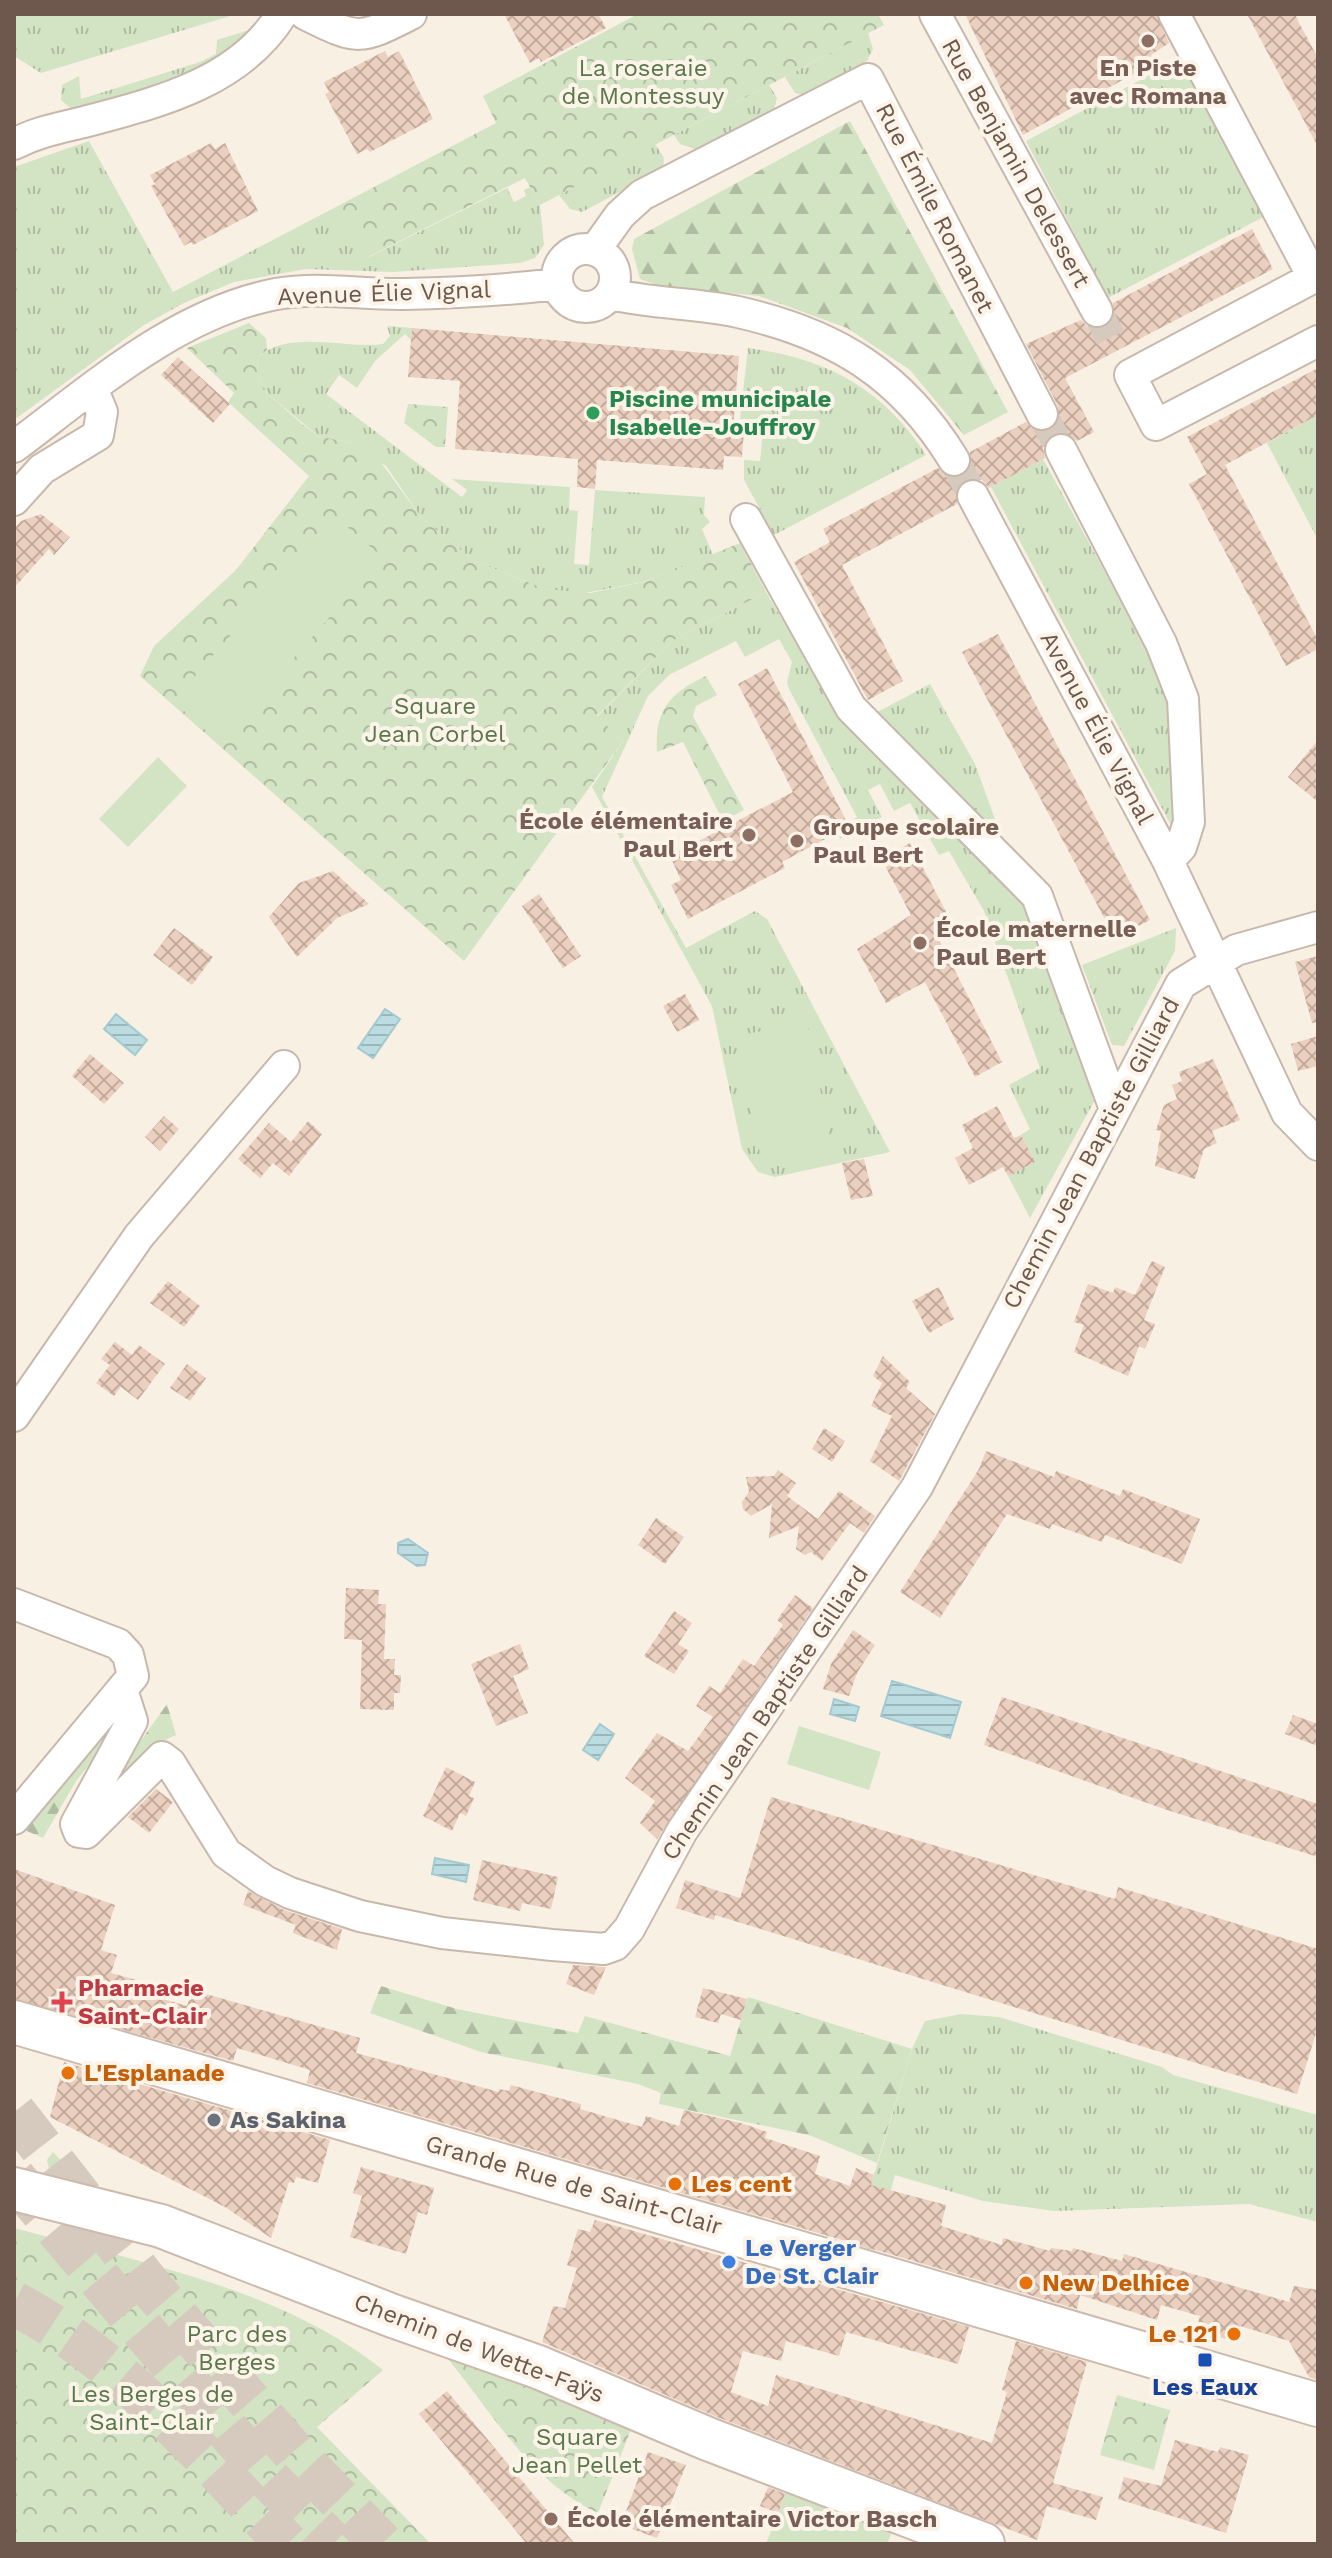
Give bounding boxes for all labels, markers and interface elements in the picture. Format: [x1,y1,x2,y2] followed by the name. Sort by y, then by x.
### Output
[1139,32,1157,50] marker: En Piste avec Romana
[936,34,1096,292] street label: Rue Benjamin Delessert
[562,54,725,110] park label: La roseraie de Montessuy
[1070,54,1227,110] place label: En Piste avec Romana
[870,99,1000,317] street label: Rue Émile Romanet
[277,275,492,311] street label: Avenue Élie Vignal
[609,385,832,441] place label: Piscine municipale Isabelle-Jouffroy
[584,404,602,422] marker: Piscine municipale Isabelle-Jouffroy
[1034,627,1160,830] street label: Avenue Élie Vignal
[365,692,506,748] park label: Square Jean Corbel
[519,807,734,863] place label: École élémentaire Paul Bert
[813,813,999,869] place label: Groupe scolaire Paul Bert
[740,826,758,844] marker: École élémentaire Paul Bert
[788,832,806,850] marker: Groupe scolaire Paul Bert
[936,915,1137,971] place label: École maternelle Paul Bert
[911,934,929,952] marker: École maternelle Paul Bert
[997,992,1185,1314] street label: Chemin Jean Baptiste Gilliard
[656,1561,874,1865] street label: Chemin Jean Baptiste Gilliard
[78,1974,208,2030] place label: Pharmacie Saint-Clair
[53,1993,71,2011] marker: Pharmacie Saint-Clair
[84,2059,225,2087] place label: L'Esplanade
[59,2064,77,2082] marker: L'Esplanade
[230,2106,346,2134] place label: As Sakina
[205,2111,223,2129] marker: As Sakina
[422,2129,726,2241] street label: Grande Rue de Saint-Clair
[691,2170,792,2198] place label: Les cent
[666,2175,684,2193] marker: Les cent
[745,2234,879,2290] place label: Le Verger De St. Clair
[720,2253,738,2271] marker: Le Verger De St. Clair
[1042,2269,1190,2297] place label: New Delhice
[1017,2274,1035,2292] marker: New Delhice
[350,2287,608,2409] street label: Chemin de Wette-Faÿs
[187,2320,287,2376] park label: Parc des Berges
[1148,2320,1218,2348] place label: Le 121
[1225,2325,1243,2343] marker: Le 121
[1196,2351,1214,2369] marker: Les Eaux
[1152,2373,1258,2401] place label: Les Eaux
[70,2380,234,2436] park label: Les Berges de Saint-Clair
[512,2423,642,2479] park label: Square Jean Pellet
[567,2505,937,2533] place label: École élémentaire Victor Basch
[542,2510,560,2528] marker: École élémentaire Victor Basch

